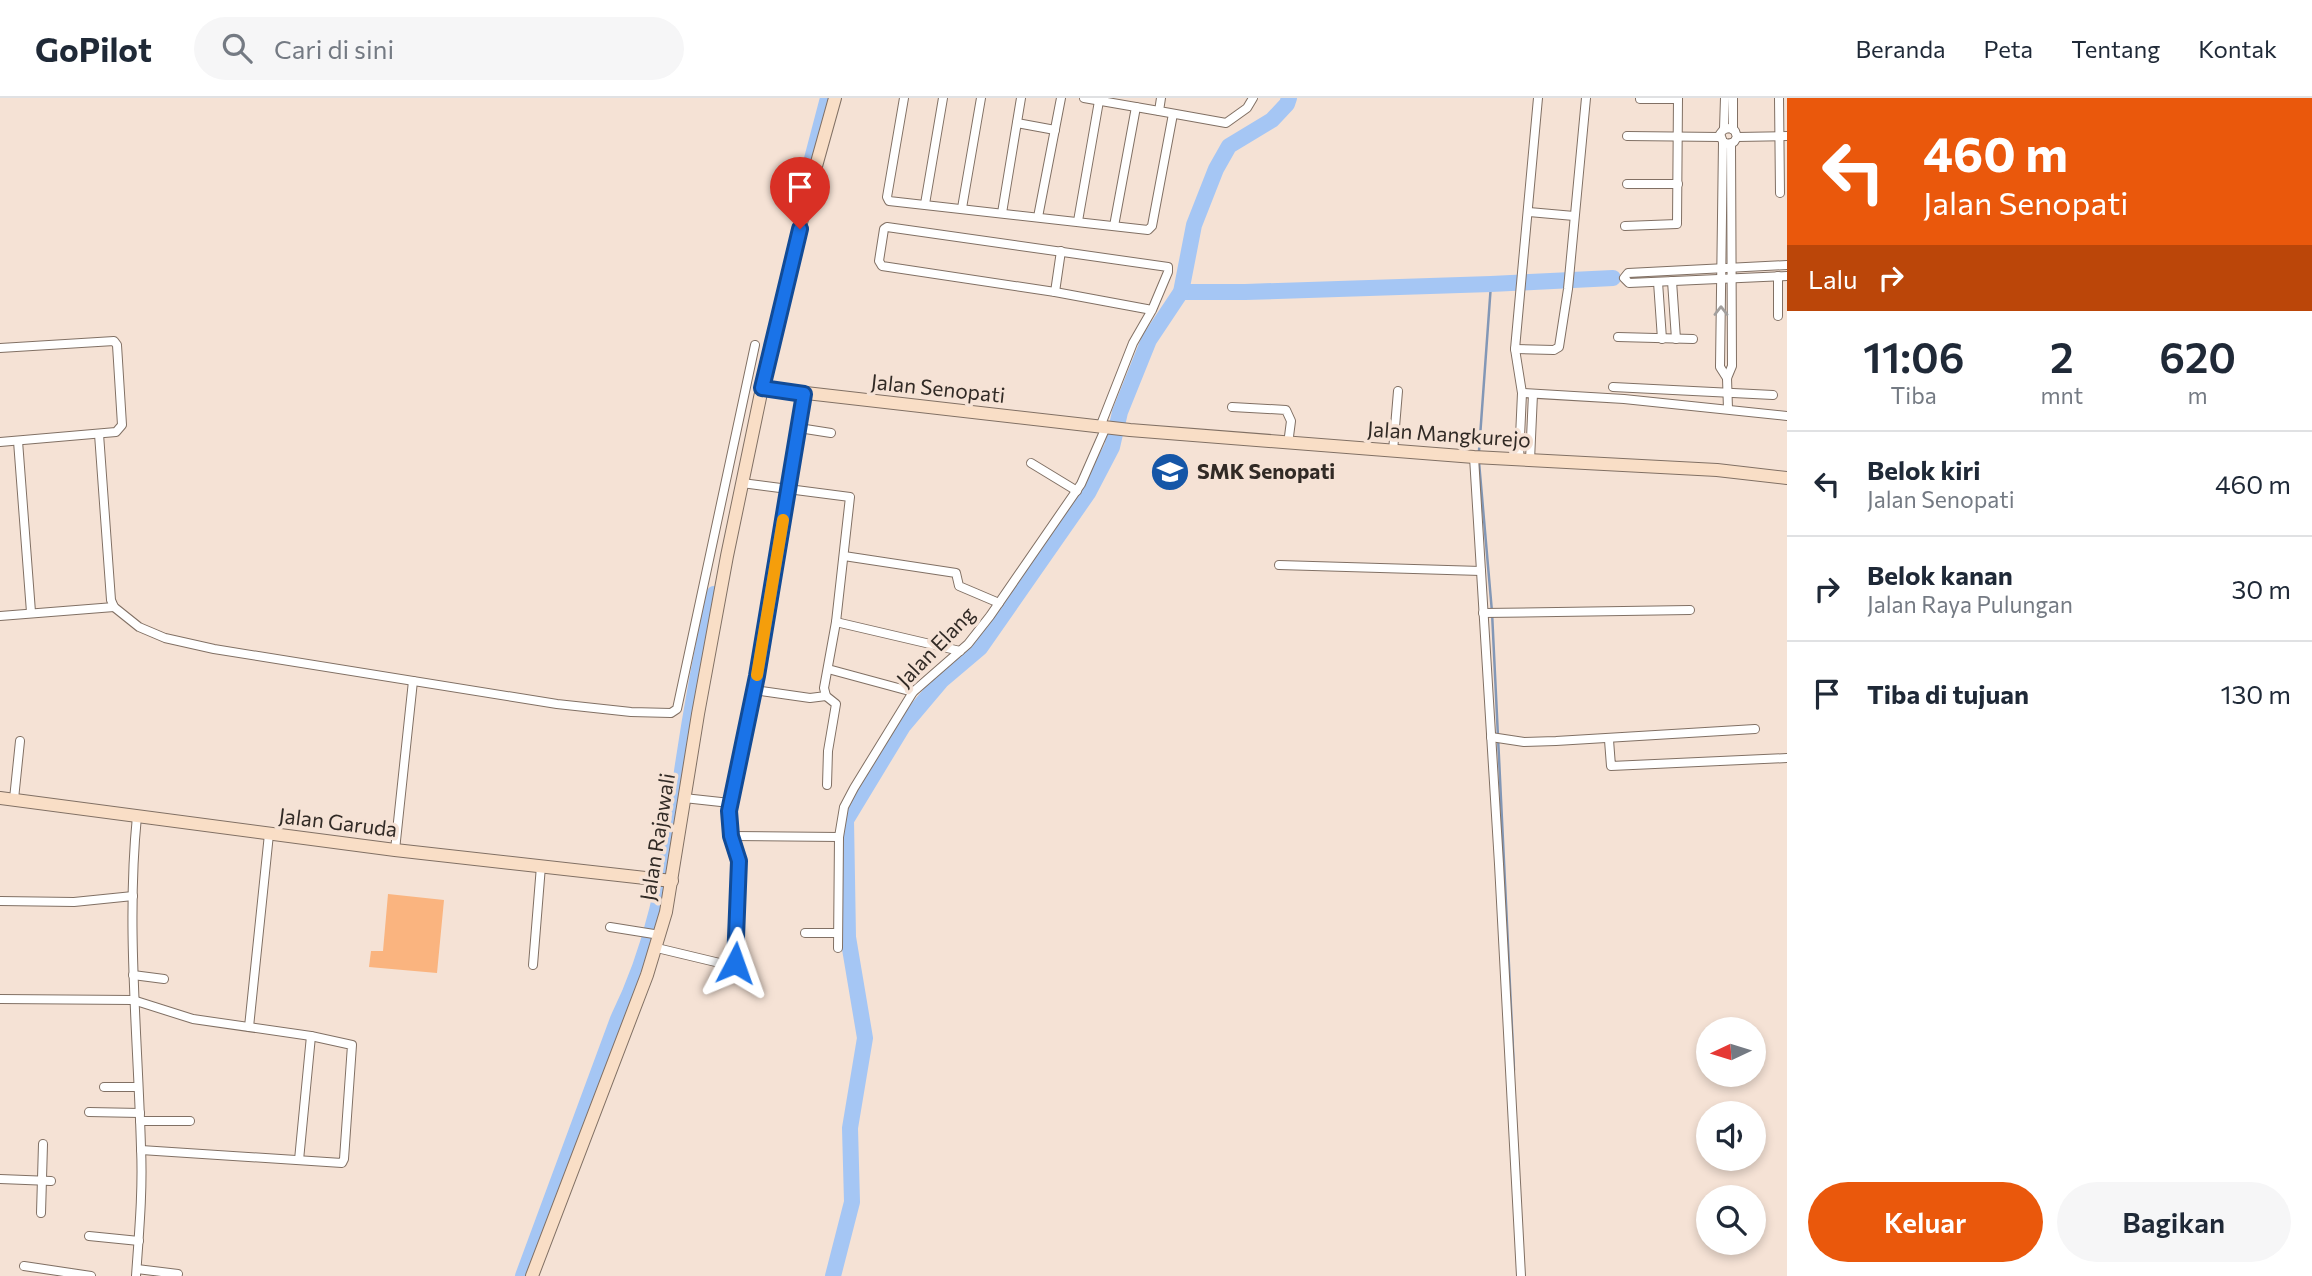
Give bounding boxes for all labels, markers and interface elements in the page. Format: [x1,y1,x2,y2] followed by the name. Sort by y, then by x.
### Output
[194,17,684,80] search box
[35,28,152,69] text: GoPilot
[218,29,256,67] icon: search
[274,33,394,64] text: Cari di sini
[1855,34,1946,63] text: Beranda
[1984,34,2033,63] text: Peta
[2071,34,2160,63] text: Tentang
[2198,34,2277,63] text: Kontak
[1923,122,2068,182] text: 460 m
[1808,126,1899,217] icon: left
[770,157,830,229] pin
[781,168,819,206] icon: arrive
[1923,182,2129,222] text: Jalan Senopati
[1872,259,1910,297] icon: right
[1808,263,1858,294] text: Lalu
[1713,305,1729,316] one-way arrow
[1863,330,1965,382] text: 11:06
[2050,330,2074,382] text: 2
[2159,330,2236,382] text: 620
[870,368,1007,407] street label: Jalan Senopati
[1891,381,1937,409] text: Tiba
[2041,381,2083,409] text: mnt
[2188,381,2208,409] text: m
[1366,415,1532,452] street label: Jalan Mangkurejo
[1149,451,1191,493] school or university icon: SMK Senopati
[1867,454,1981,485] text: Belok kiri
[1197,458,1335,483] place label: SMK Senopati
[1808,465,1846,503] icon: left
[2215,468,2291,499] text: 460 m
[1867,485,2015,513] text: Jalan Senopati
[1867,559,2013,590] text: Belok kanan
[1808,570,1846,608] icon: right
[2232,573,2291,604] text: 30 m
[1867,590,2073,618] text: Jalan Raya Pulungan
[891,601,979,691] street label: Jalan Elang
[1808,675,1846,713] icon: arrive
[1867,678,2029,709] text: Tiba di tujuan
[2220,678,2291,709] text: 130 m
[634,771,679,902] street label: Jalan Rajawali
[278,802,399,841] street label: Jalan Garuda
[698,926,772,1000] position arrow
[1696,1017,1766,1087] north arrow
[1696,1017,1766,1255] map controls
[1696,1101,1766,1171] button: sound
[1808,1182,2043,1262] button: Keluar
[2057,1182,2291,1262] button: Bagikan
[1696,1185,1766,1255] button: search

